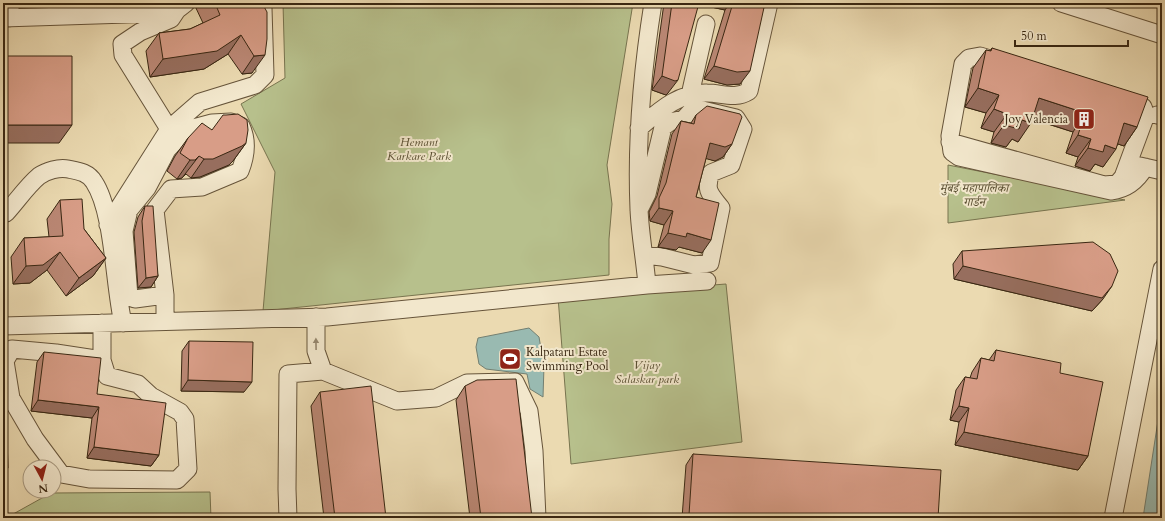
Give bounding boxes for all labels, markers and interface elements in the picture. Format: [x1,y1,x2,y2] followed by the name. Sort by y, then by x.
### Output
[1015,22,1128,48] scale bar
[1021,28,1048,44] text: 50 m
[1071,106,1097,132] building icon: Joy Valencia
[1003,111,1069,127] place label: Joy Valencia
[387,134,451,164] park label: Hemant Karkare Park
[940,180,1011,210] park label: मुंबई महापालिका गार्डन
[313,337,319,350] one-way arrow
[526,344,609,374] place label: Kalpataru Estate Swimming Pool
[497,346,523,372] sports icon: Kalpataru Estate Swimming Pool
[615,357,679,387] park label: Vijay Salaskar park
[22,459,62,499] north arrow
[37,480,49,497] text: N

